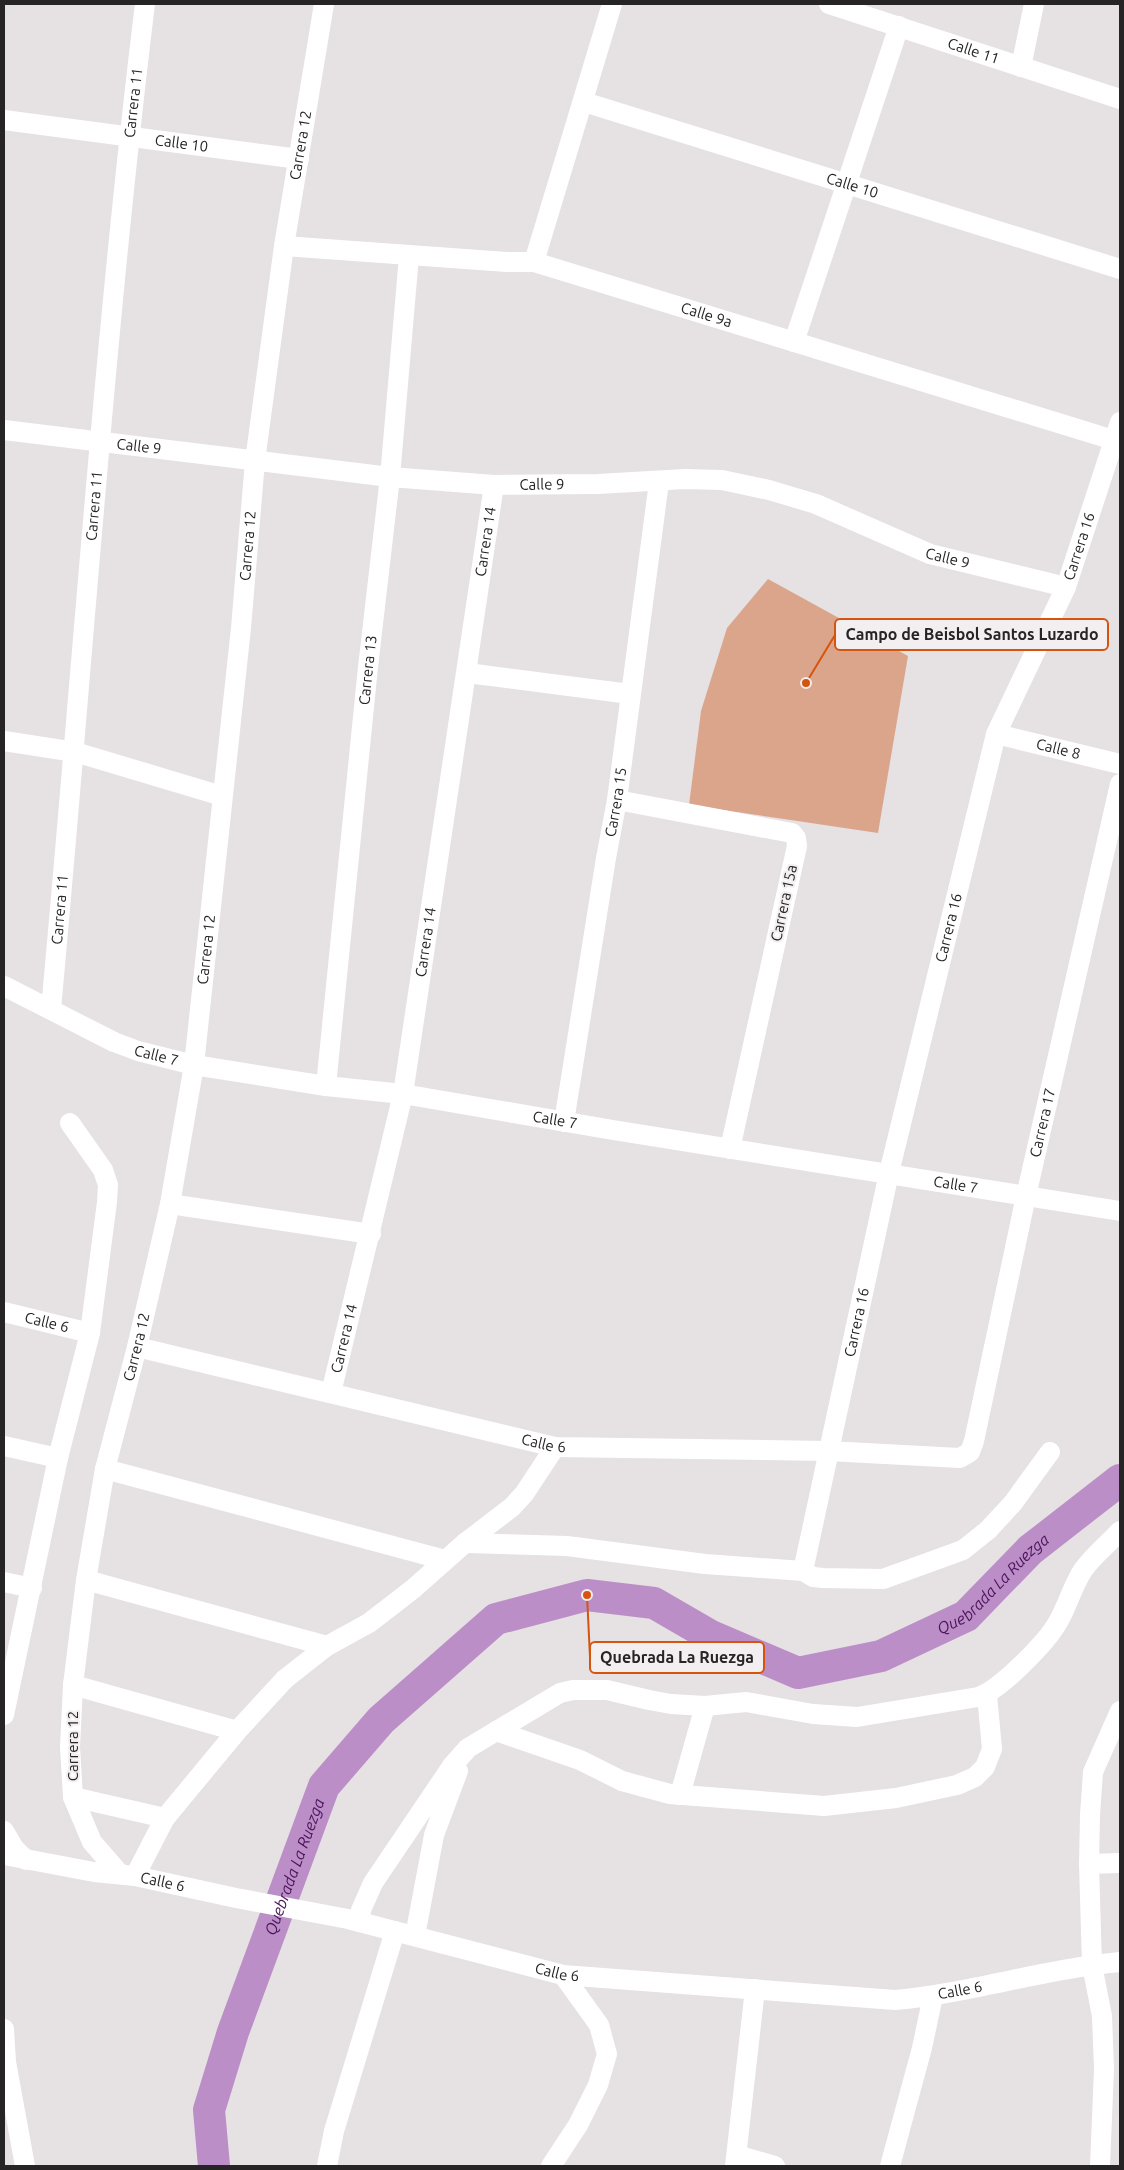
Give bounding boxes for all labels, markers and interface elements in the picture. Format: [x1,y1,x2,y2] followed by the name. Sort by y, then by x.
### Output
[946,34,1002,67] street label: Calle 11
[121,67,145,139] street label: Carrera 11
[286,109,314,181] street label: Carrera 12
[154,131,209,155] street label: Calle 10
[824,169,880,201] street label: Calle 10
[679,299,734,330] street label: Calle 9a
[116,435,162,457] street label: Calle 9
[82,470,105,542] street label: Carrera 11
[519,475,564,493] street label: Calle 9
[471,506,499,578] street label: Carrera 14
[236,510,259,581] street label: Carrera 12
[1060,510,1098,582] street label: Carrera 16
[924,544,972,571] street label: Calle 9
[835,619,1108,650] callout: Campo de Beisbol Santos Luzardo
[845,625,1099,643] text: Campo de Beisbol Santos Luzardo
[355,634,380,706] street label: Carrera 13
[1034,735,1082,762] street label: Calle 8
[601,766,629,838] street label: Carrera 15
[767,863,800,943] street label: Carrera 15a
[48,874,71,945] street label: Carrera 11
[932,892,965,964] street label: Carrera 16
[412,906,439,978] street label: Carrera 14
[194,914,218,985] street label: Carrera 12
[133,1041,180,1069] street label: Calle 7
[1026,1086,1058,1159] street label: Carrera 17
[531,1107,579,1132] street label: Calle 7
[932,1172,979,1196] street label: Calle 7
[841,1286,872,1358] street label: Carrera 16
[327,1302,360,1375] street label: Carrera 14
[23,1308,71,1336] street label: Calle 6
[119,1311,153,1383] street label: Carrera 12
[520,1430,566,1455] street label: Calle 6
[934,1530,1052,1638] water label: Quebrada La Ruezga
[590,1642,764,1673] callout: Quebrada La Ruezga
[600,1648,754,1666] text: Quebrada La Ruezga
[64,1711,81,1781] street label: Carrera 12
[261,1796,328,1938] water label: Quebrada La Ruezga
[139,1868,186,1895] street label: Calle 6
[533,1959,580,1984] street label: Calle 6
[936,1977,984,2002] street label: Calle 6

